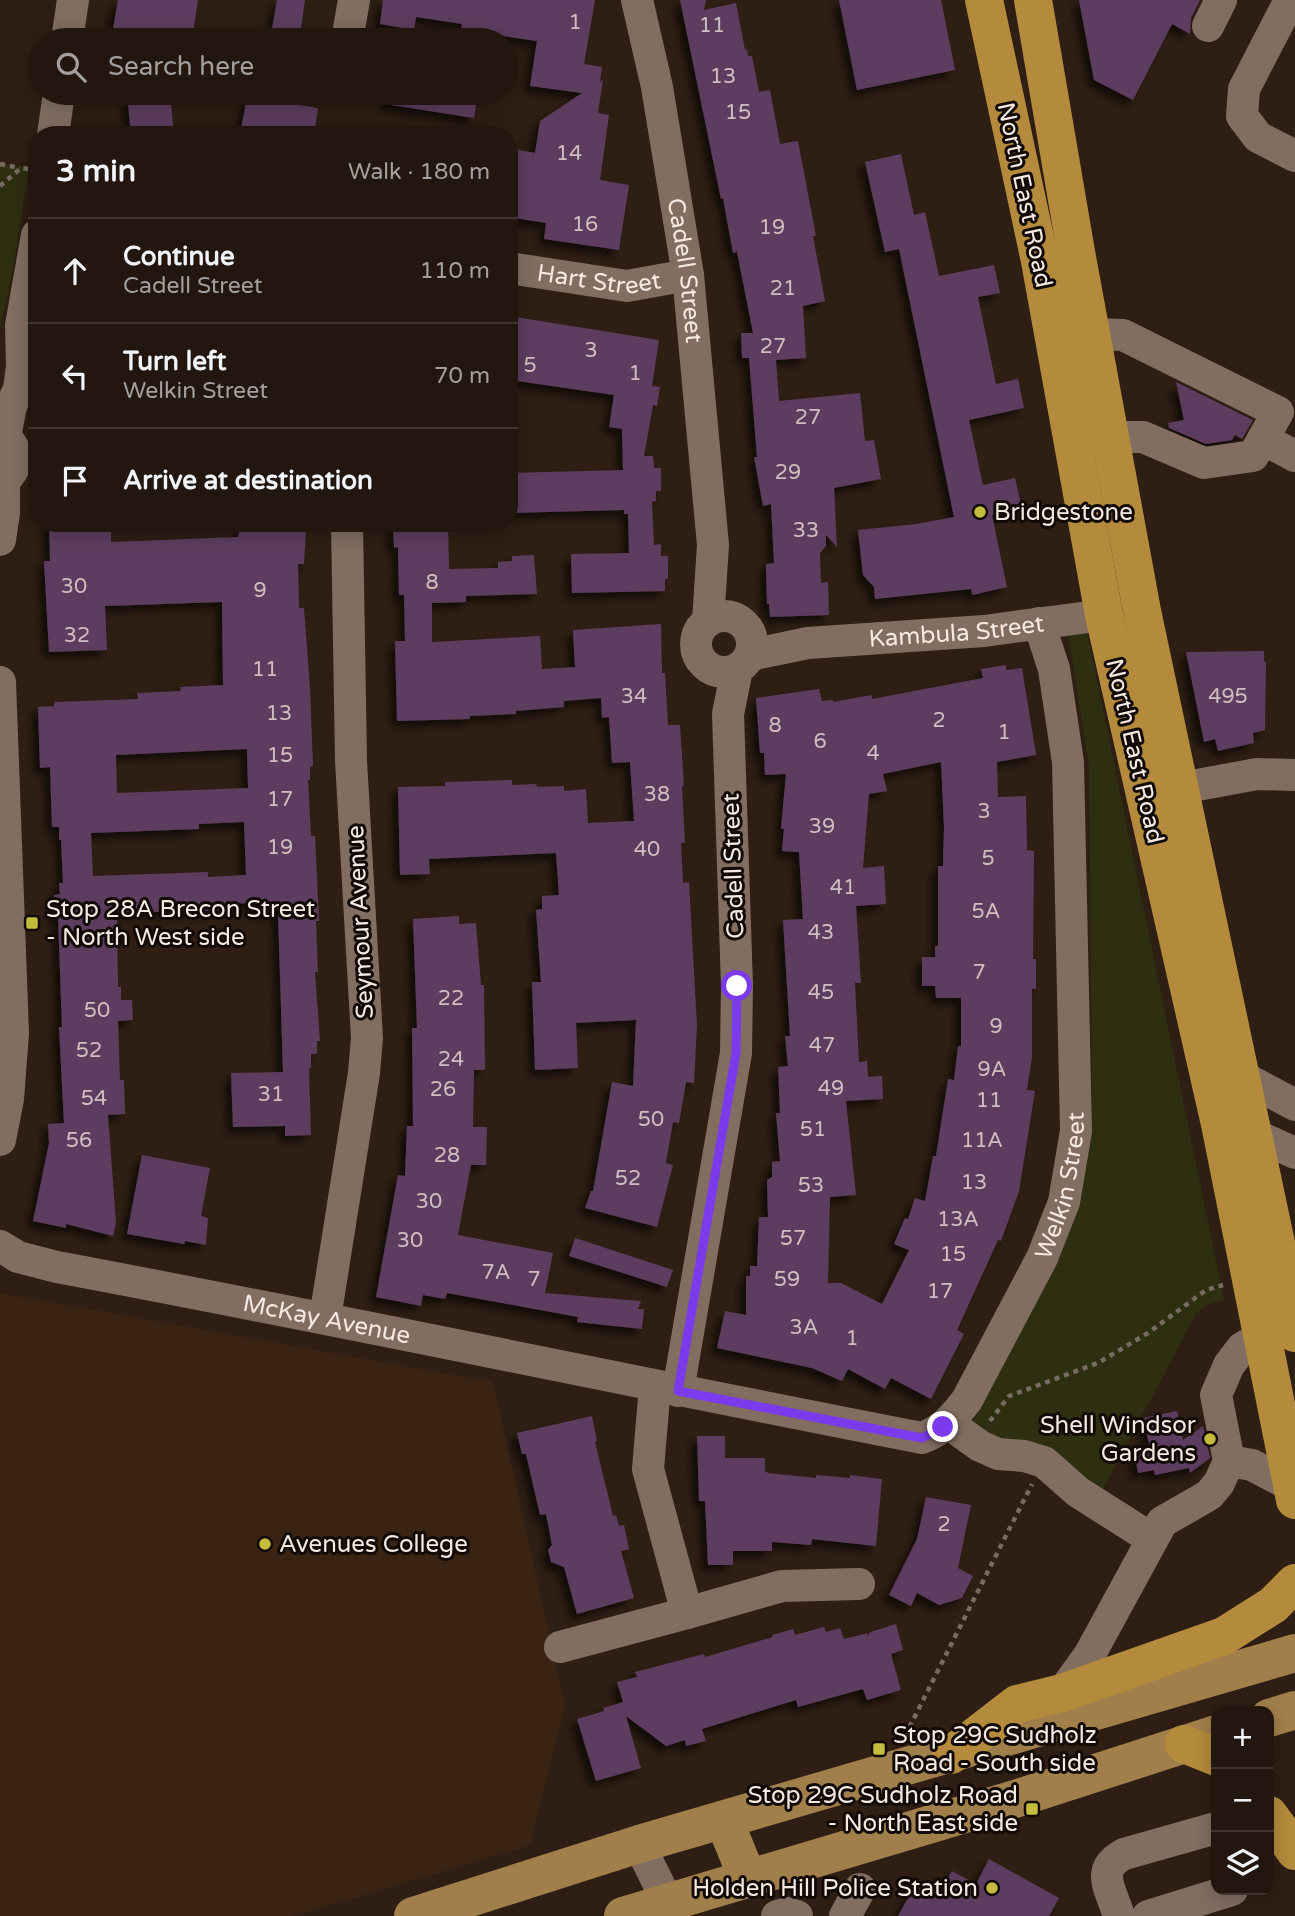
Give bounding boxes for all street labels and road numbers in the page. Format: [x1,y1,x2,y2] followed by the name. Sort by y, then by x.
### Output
[991,100,1058,290] street label: North East Road
[661,196,708,344] street label: Cadell Street
[535,258,663,301] street label: Hart Street
[868,609,1046,654] street label: Kambula Street
[1099,656,1170,846] street label: North East Road
[716,793,751,939] street label: Cadell Street
[341,824,380,1019] street label: Seymour Avenue
[1029,1112,1091,1264] street label: Welkin Street
[240,1289,413,1350] street label: McKay Avenue

